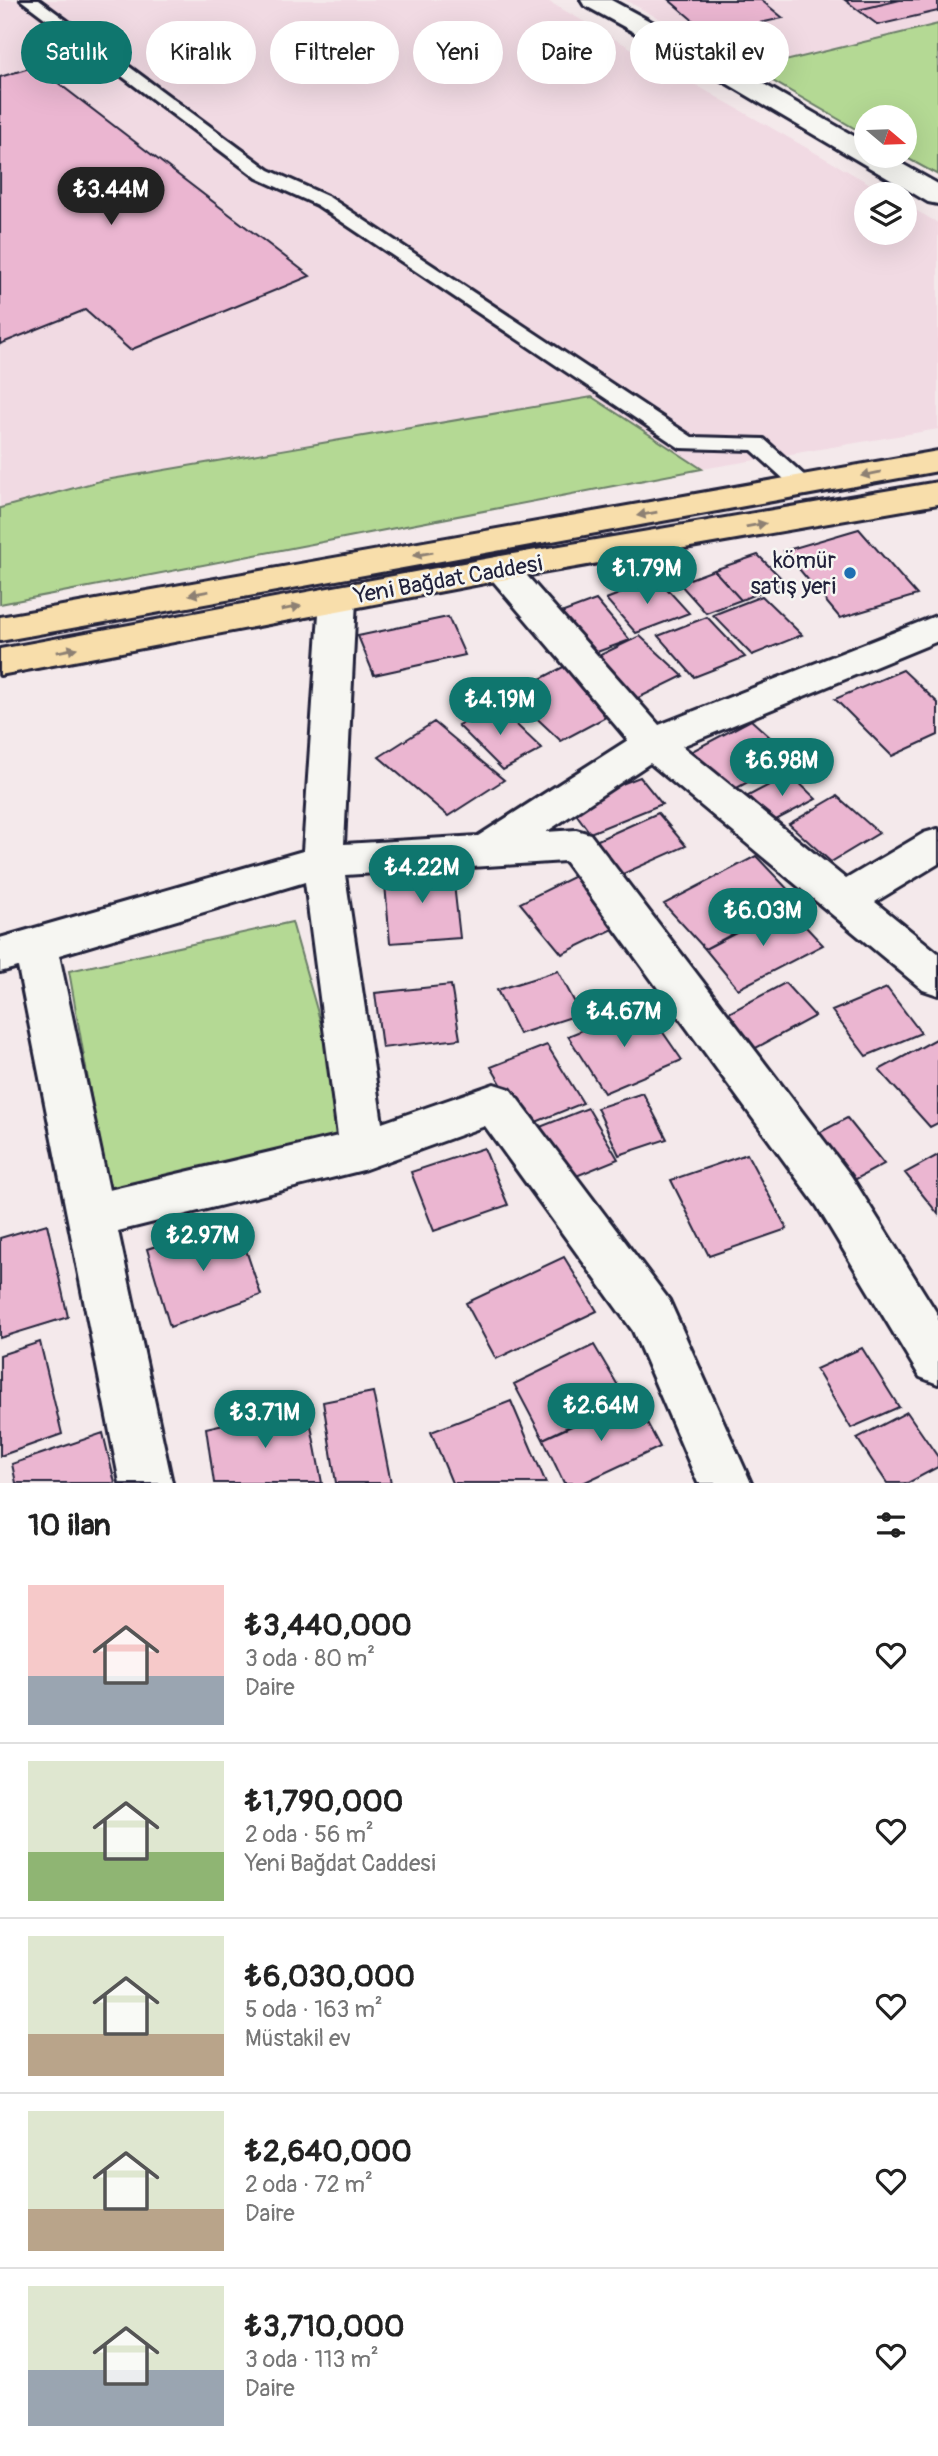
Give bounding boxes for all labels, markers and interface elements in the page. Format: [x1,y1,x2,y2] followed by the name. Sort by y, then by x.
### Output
[21,21,132,84] chip: Satılık
[146,21,256,84] chip: Kiralık
[270,21,399,84] chip: Filtreler
[413,21,503,84] chip: Yeni
[517,21,616,84] chip: Daire
[630,21,789,84] chip: Müstakil ev
[854,105,917,168] north arrow
[854,105,917,245] map controls
[54,168,168,227] pin: ₺3.44M
[74,175,148,204] text: ₺3.44M
[854,182,917,245] button: layers
[860,469,882,480] one-way arrow
[636,509,658,520] one-way arrow
[745,519,767,530] one-way arrow
[590,546,704,606] pin: ₺1.79M
[751,546,836,601] place label: kömür satış yeri
[351,549,545,611] street label: Yeni Bağdat Caddesi
[412,549,434,560] one-way arrow
[613,554,681,583] text: ₺1.79M
[842,565,858,581] marker: kömür satış yeri
[188,588,210,599] one-way arrow
[280,602,302,613] one-way arrow
[56,644,78,655] one-way arrow
[443,678,557,737] pin: ₺4.19M
[465,685,535,714] text: ₺4.19M
[725,738,839,798] pin: ₺6.98M
[746,746,818,775] text: ₺6.98M
[365,846,479,905] pin: ₺4.22M
[385,853,459,882] text: ₺4.22M
[706,888,820,948] pin: ₺6.03M
[724,896,802,925] text: ₺6.03M
[567,990,681,1049] pin: ₺4.67M
[587,997,661,1026] text: ₺4.67M
[146,1214,260,1273] pin: ₺2.97M
[167,1221,239,1250] text: ₺2.97M
[544,1384,658,1443] pin: ₺2.64M
[208,1390,322,1450] pin: ₺3.71M
[564,1391,638,1420] text: ₺2.64M
[230,1398,300,1427] text: ₺3.71M
[872,1506,910,1544] icon: filters
[28,1507,111,1544] text: 10 ilan
[245,1607,412,1644] text: ₺3,440,000
[84,1613,168,1697] icon: home
[872,1636,910,1674] icon: heart
[245,1644,375,1673] text: 3 oda · 80 m²
[245,1673,294,1702] text: Daire
[245,1783,403,1820] text: ₺1,790,000
[84,1789,168,1873] icon: home
[872,1812,910,1850] icon: heart
[245,1820,374,1849] text: 2 oda · 56 m²
[245,1849,436,1878] text: Yeni Bağdat Caddesi
[245,1958,415,1995] text: ₺6,030,000
[84,1964,168,2048] icon: home
[872,1987,910,2025] icon: heart
[245,1995,383,2024] text: 5 oda · 163 m²
[245,2024,351,2053] text: Müstakil ev
[245,2133,412,2170] text: ₺2,640,000
[84,2139,168,2223] icon: home
[872,2162,910,2200] icon: heart
[245,2170,373,2199] text: 2 oda · 72 m²
[245,2199,294,2228] text: Daire
[245,2308,405,2345] text: ₺3,710,000
[84,2314,168,2398] icon: home
[872,2337,910,2375] icon: heart
[245,2345,379,2374] text: 3 oda · 113 m²
[245,2374,294,2403] text: Daire

